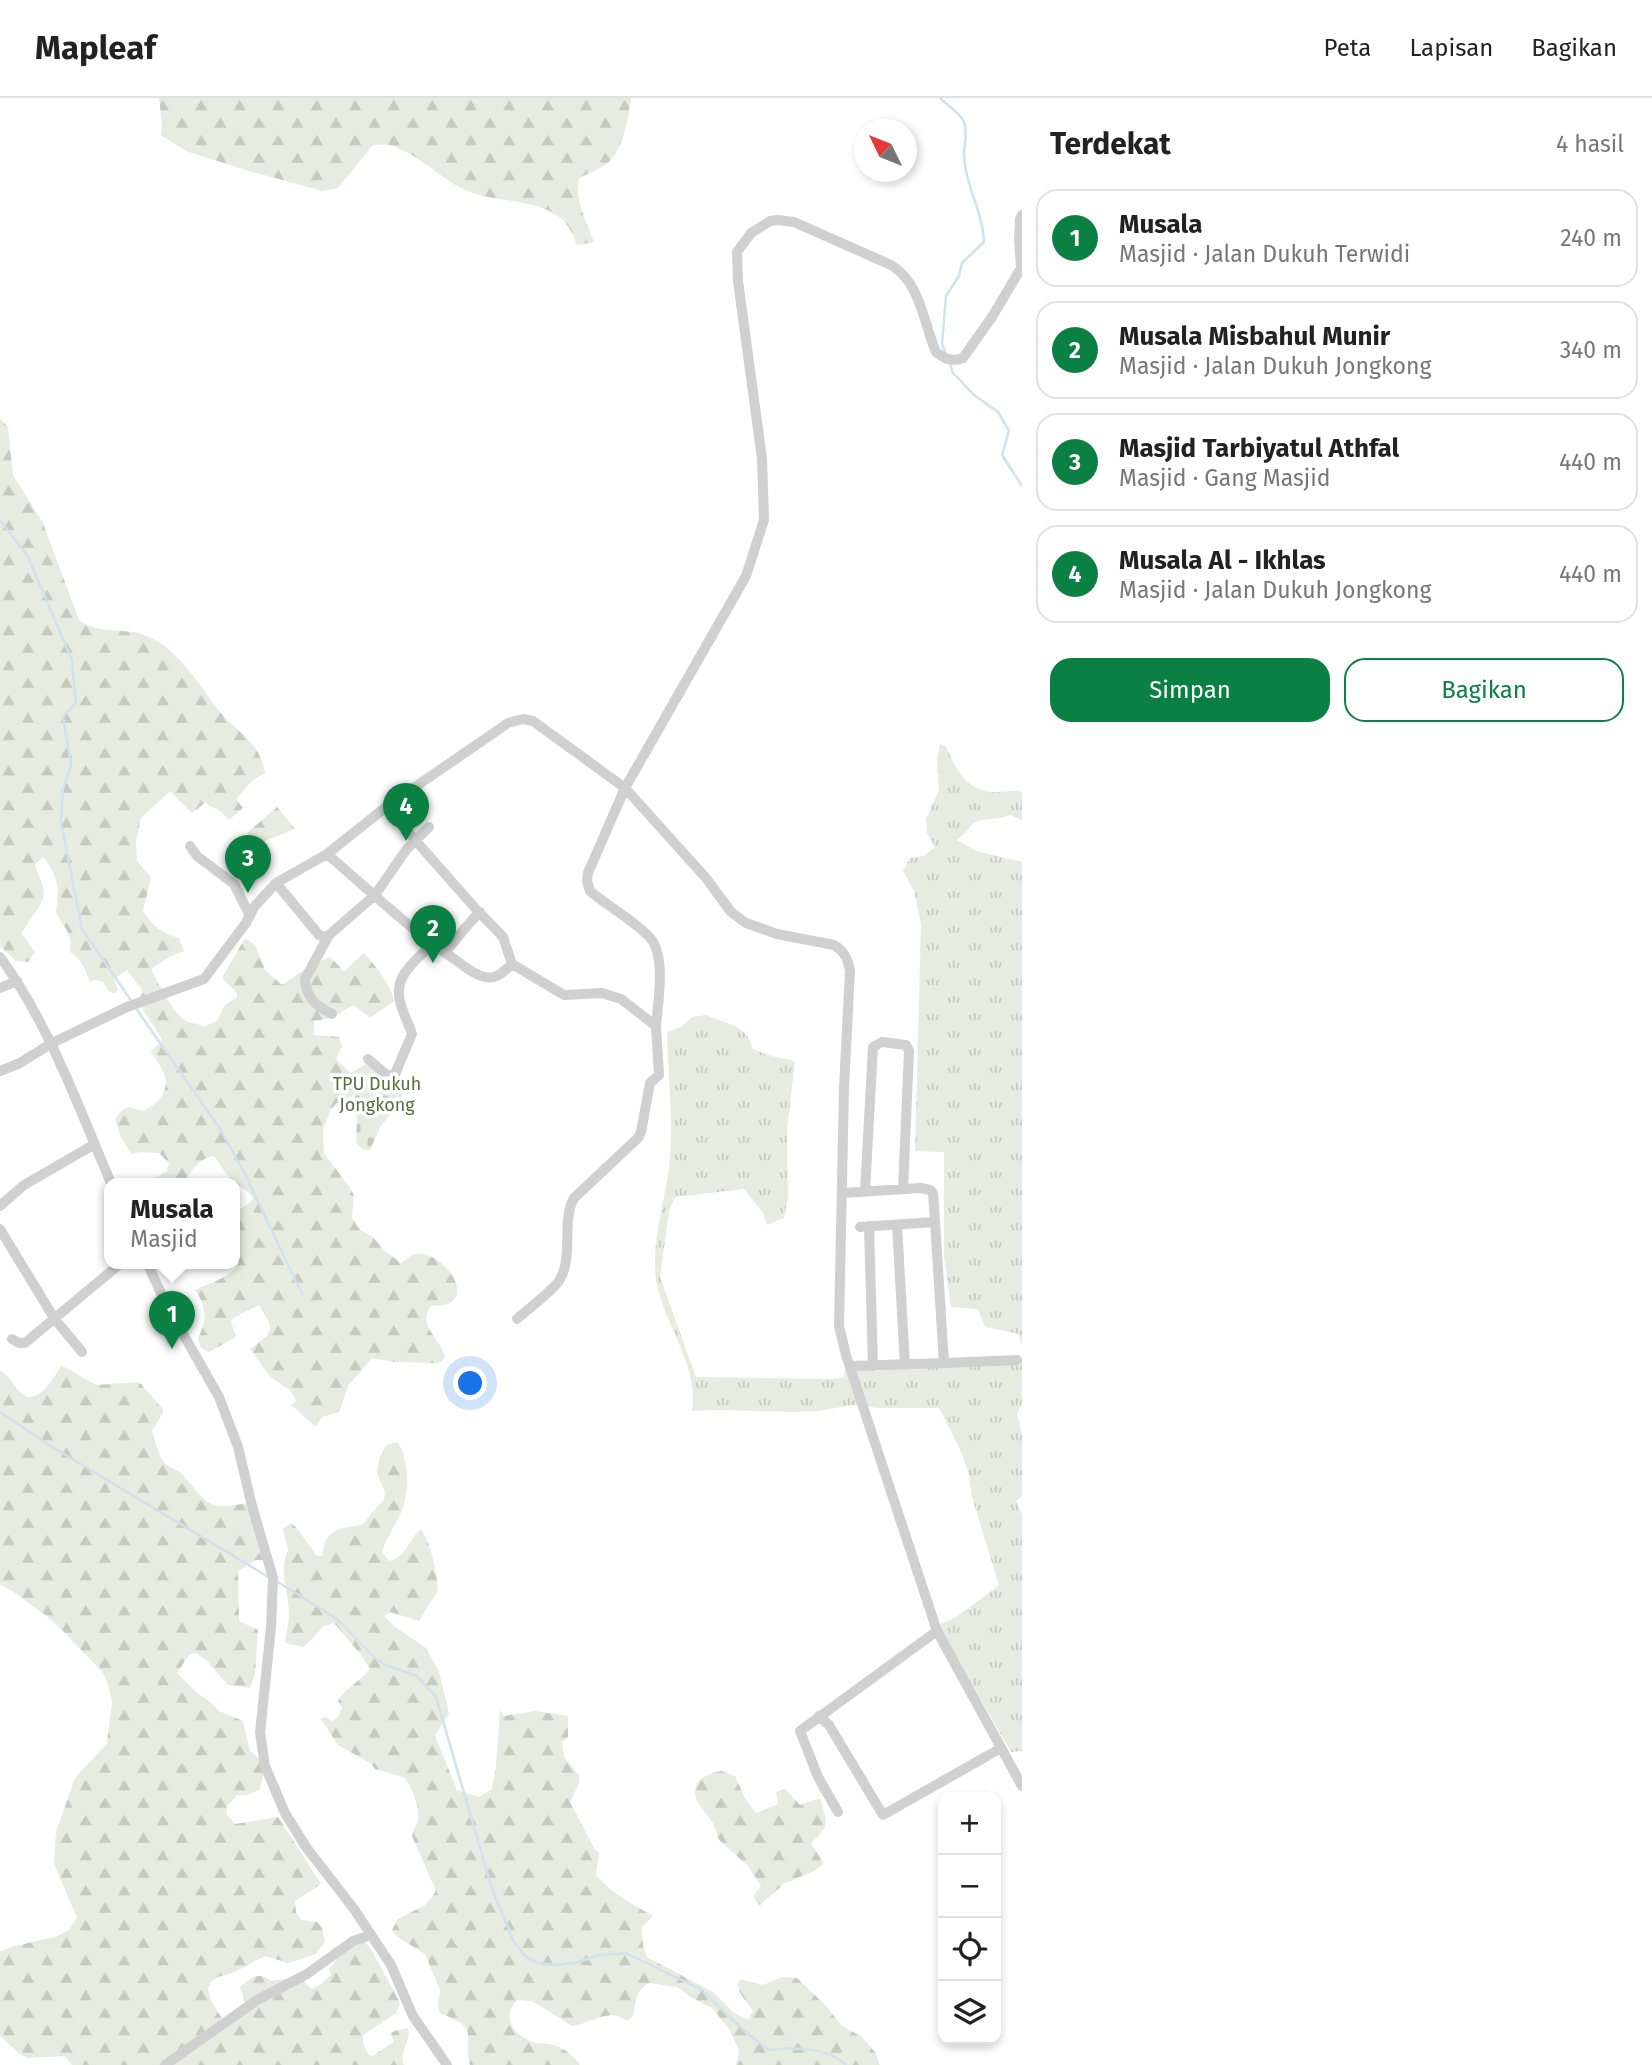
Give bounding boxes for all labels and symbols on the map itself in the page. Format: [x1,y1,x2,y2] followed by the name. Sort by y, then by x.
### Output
[854,119,917,182] north arrow
[383,783,429,841] pin: 4
[225,835,271,893] pin: 3
[410,905,456,963] pin: 2
[333,1073,421,1116] park label: TPU Dukuh Jongkong
[149,1291,195,1349] pin: 1
[453,1366,487,1400] your location

